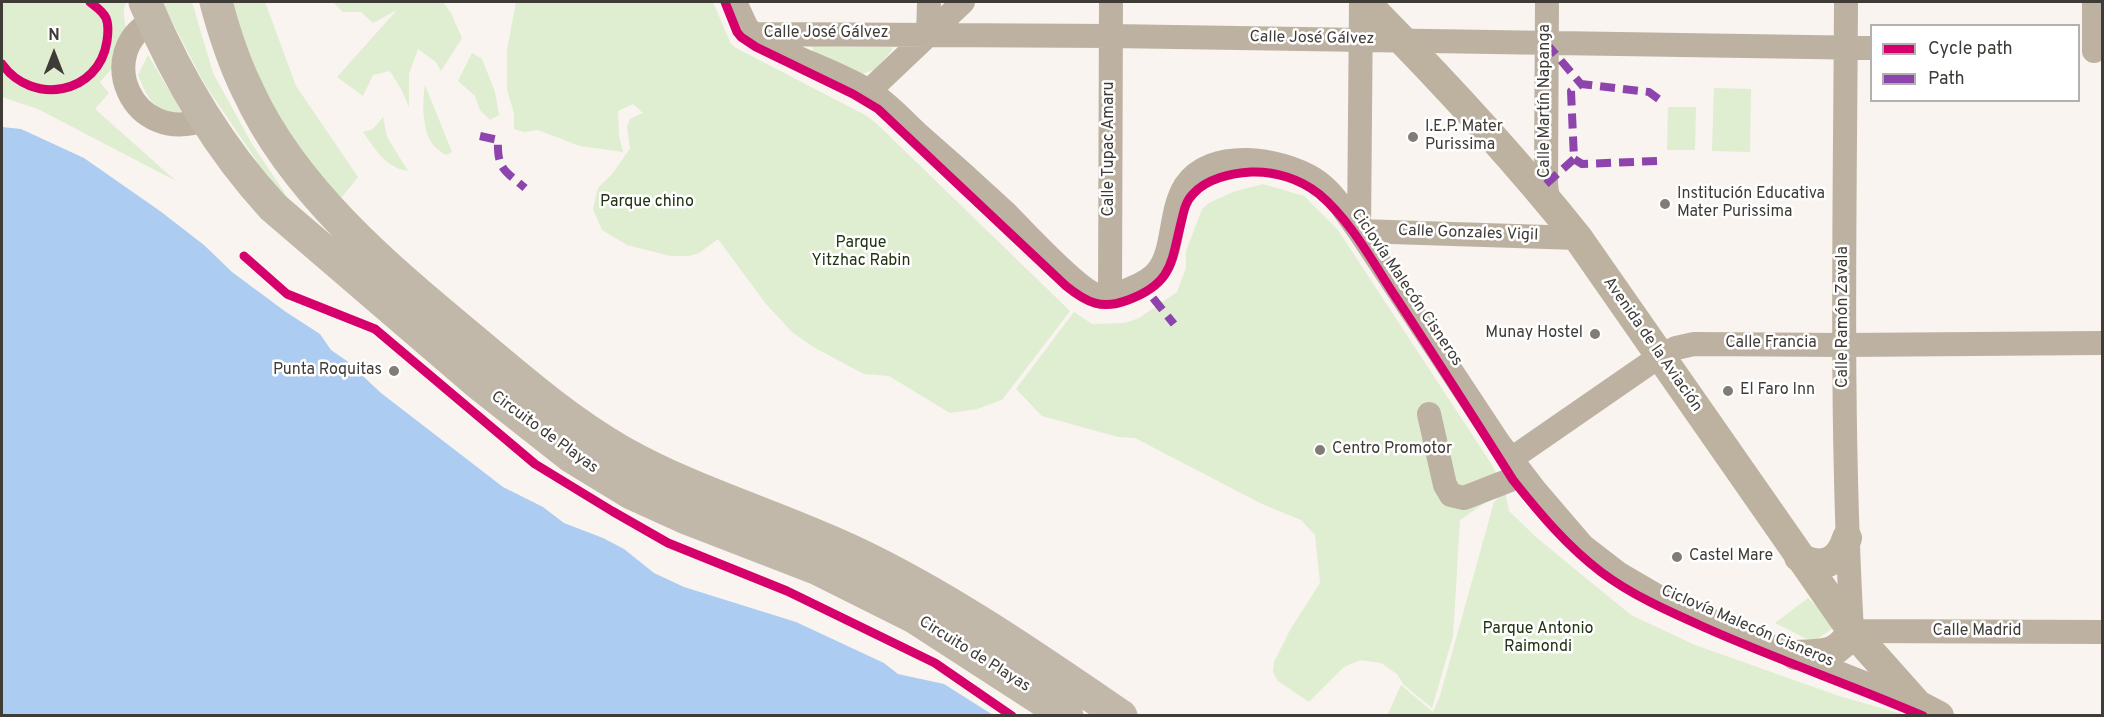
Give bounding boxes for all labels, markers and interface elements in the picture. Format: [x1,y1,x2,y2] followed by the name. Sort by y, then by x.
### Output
[24,24,84,84] north arrow
[764,24,888,44] street label: Calle José Gálvez
[1536,24,1556,178] street label: Calle Martín Napanga
[1870,24,2080,102] legend
[48,26,60,46] text: N
[1249,28,1375,50] street label: Calle José Gálvez
[1928,38,2013,61] text: Cycle path
[1928,68,1965,91] text: Path
[1100,81,1120,217] street label: Calle Tupac Amaru
[1425,118,1503,156] place label: I.E.P. Mater Purissima
[1406,130,1420,144] marker: I.E.P. Mater Purissima
[1677,185,1825,223] place label: Institución Educativa Mater Purissima
[600,193,694,213] park label: Parque chino
[1658,197,1672,211] marker: Institución Educativa Mater Purissima
[1346,206,1466,370] street label: Ciclovía Malecón Cisneros
[1397,222,1539,246] street label: Calle Gonzales Vigil
[812,234,910,272] park label: Parque Yitzhac Rabin
[1834,246,1854,388] street label: Calle Ramón Zavala
[1598,274,1706,416] street label: Avenida de la Aviación
[1485,324,1583,344] place label: Munay Hostel
[1588,327,1602,341] marker: Munay Hostel
[1725,334,1817,354] street label: Calle Francia
[273,361,382,381] place label: Punta Roquitas
[387,364,401,378] marker: Punta Roquitas
[1740,381,1815,401] place label: El Faro Inn
[1721,384,1735,398] marker: El Faro Inn
[487,388,601,478] street label: Circuito de Playas
[1332,440,1452,460] place label: Centro Promotor
[1313,443,1327,457] marker: Centro Promotor
[1689,547,1773,567] place label: Castel Mare
[1670,550,1684,564] marker: Castel Mare
[1658,582,1836,672] street label: Ciclovía Malecón Cisneros
[915,613,1033,697] street label: Circuito de Playas
[1483,620,1593,658] park label: Parque Antonio Raimondi
[1933,622,2021,642] street label: Calle Madrid

